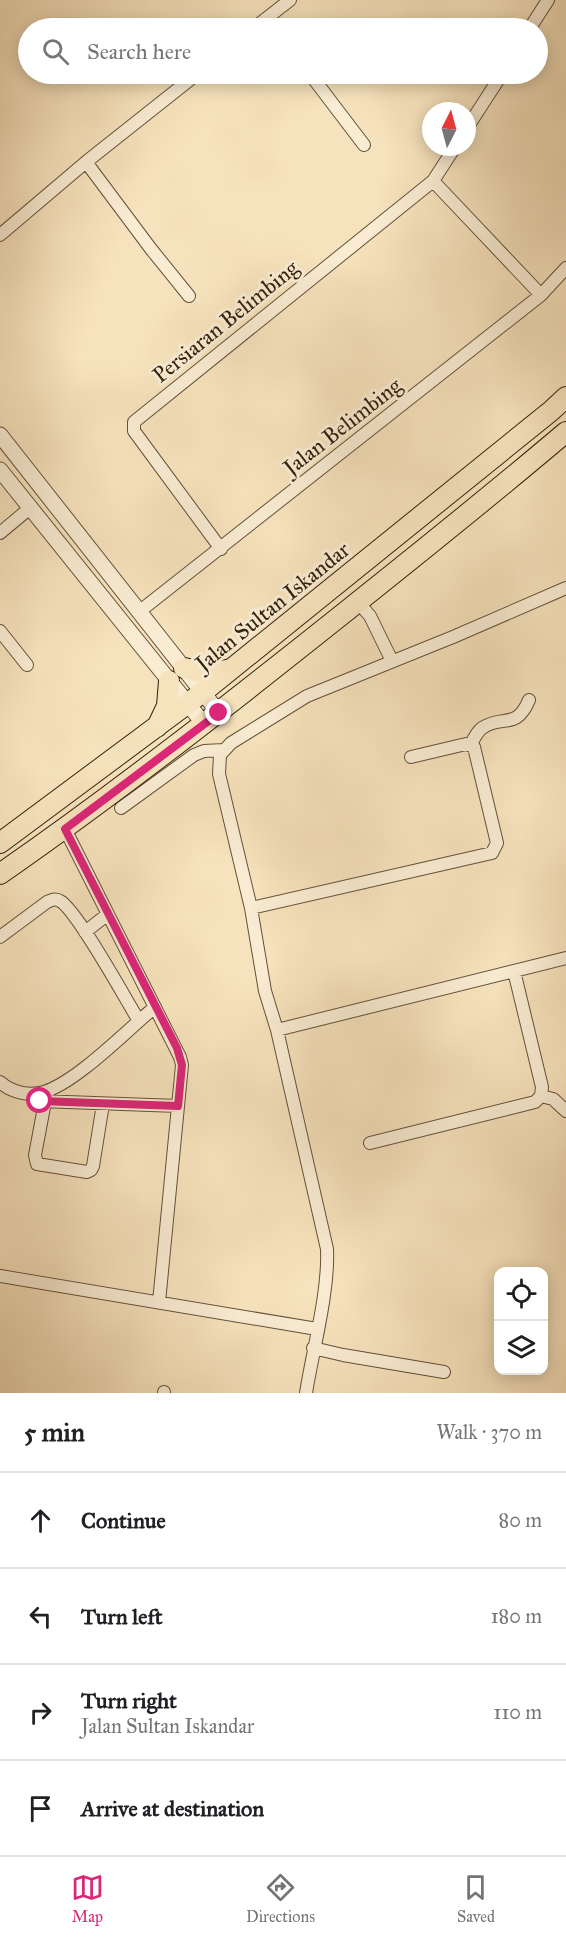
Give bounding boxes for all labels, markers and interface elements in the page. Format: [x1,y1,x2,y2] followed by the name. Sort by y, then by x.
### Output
[18,18,548,84] search box
[39,35,72,68] icon: search
[87,38,191,65] text: Search here
[422,102,476,156] north arrow
[147,254,304,388] street label: Persiaran Belimbing
[276,371,407,482] street label: Jalan Belimbing
[188,535,355,678] street label: Jalan Sultan Iskandar
[205,699,231,725] route end
[26,1087,52,1113] route start
[494,1267,548,1375] map controls
[494,1267,548,1321] button: locate
[494,1321,548,1375] button: layers
[24,1416,85,1448] text: 5 min
[436,1420,542,1444] text: Walk · 370 m
[24,1504,57,1537] icon: ahead
[81,1507,166,1534] text: Continue
[499,1508,542,1532] text: 80 m
[24,1600,57,1633] icon: left
[81,1603,163,1630] text: Turn left
[491,1604,542,1628] text: 180 m
[81,1687,177,1714] text: Turn right
[24,1696,57,1729] icon: right
[494,1700,542,1724] text: 110 m
[81,1714,254,1738] text: Jalan Sultan Iskandar
[24,1792,57,1825] icon: arrive
[81,1795,264,1822] text: Arrive at destination
[71,1871,104,1926] tab: Map
[246,1871,315,1926] tab: Directions
[457,1871,495,1926] tab: Saved

